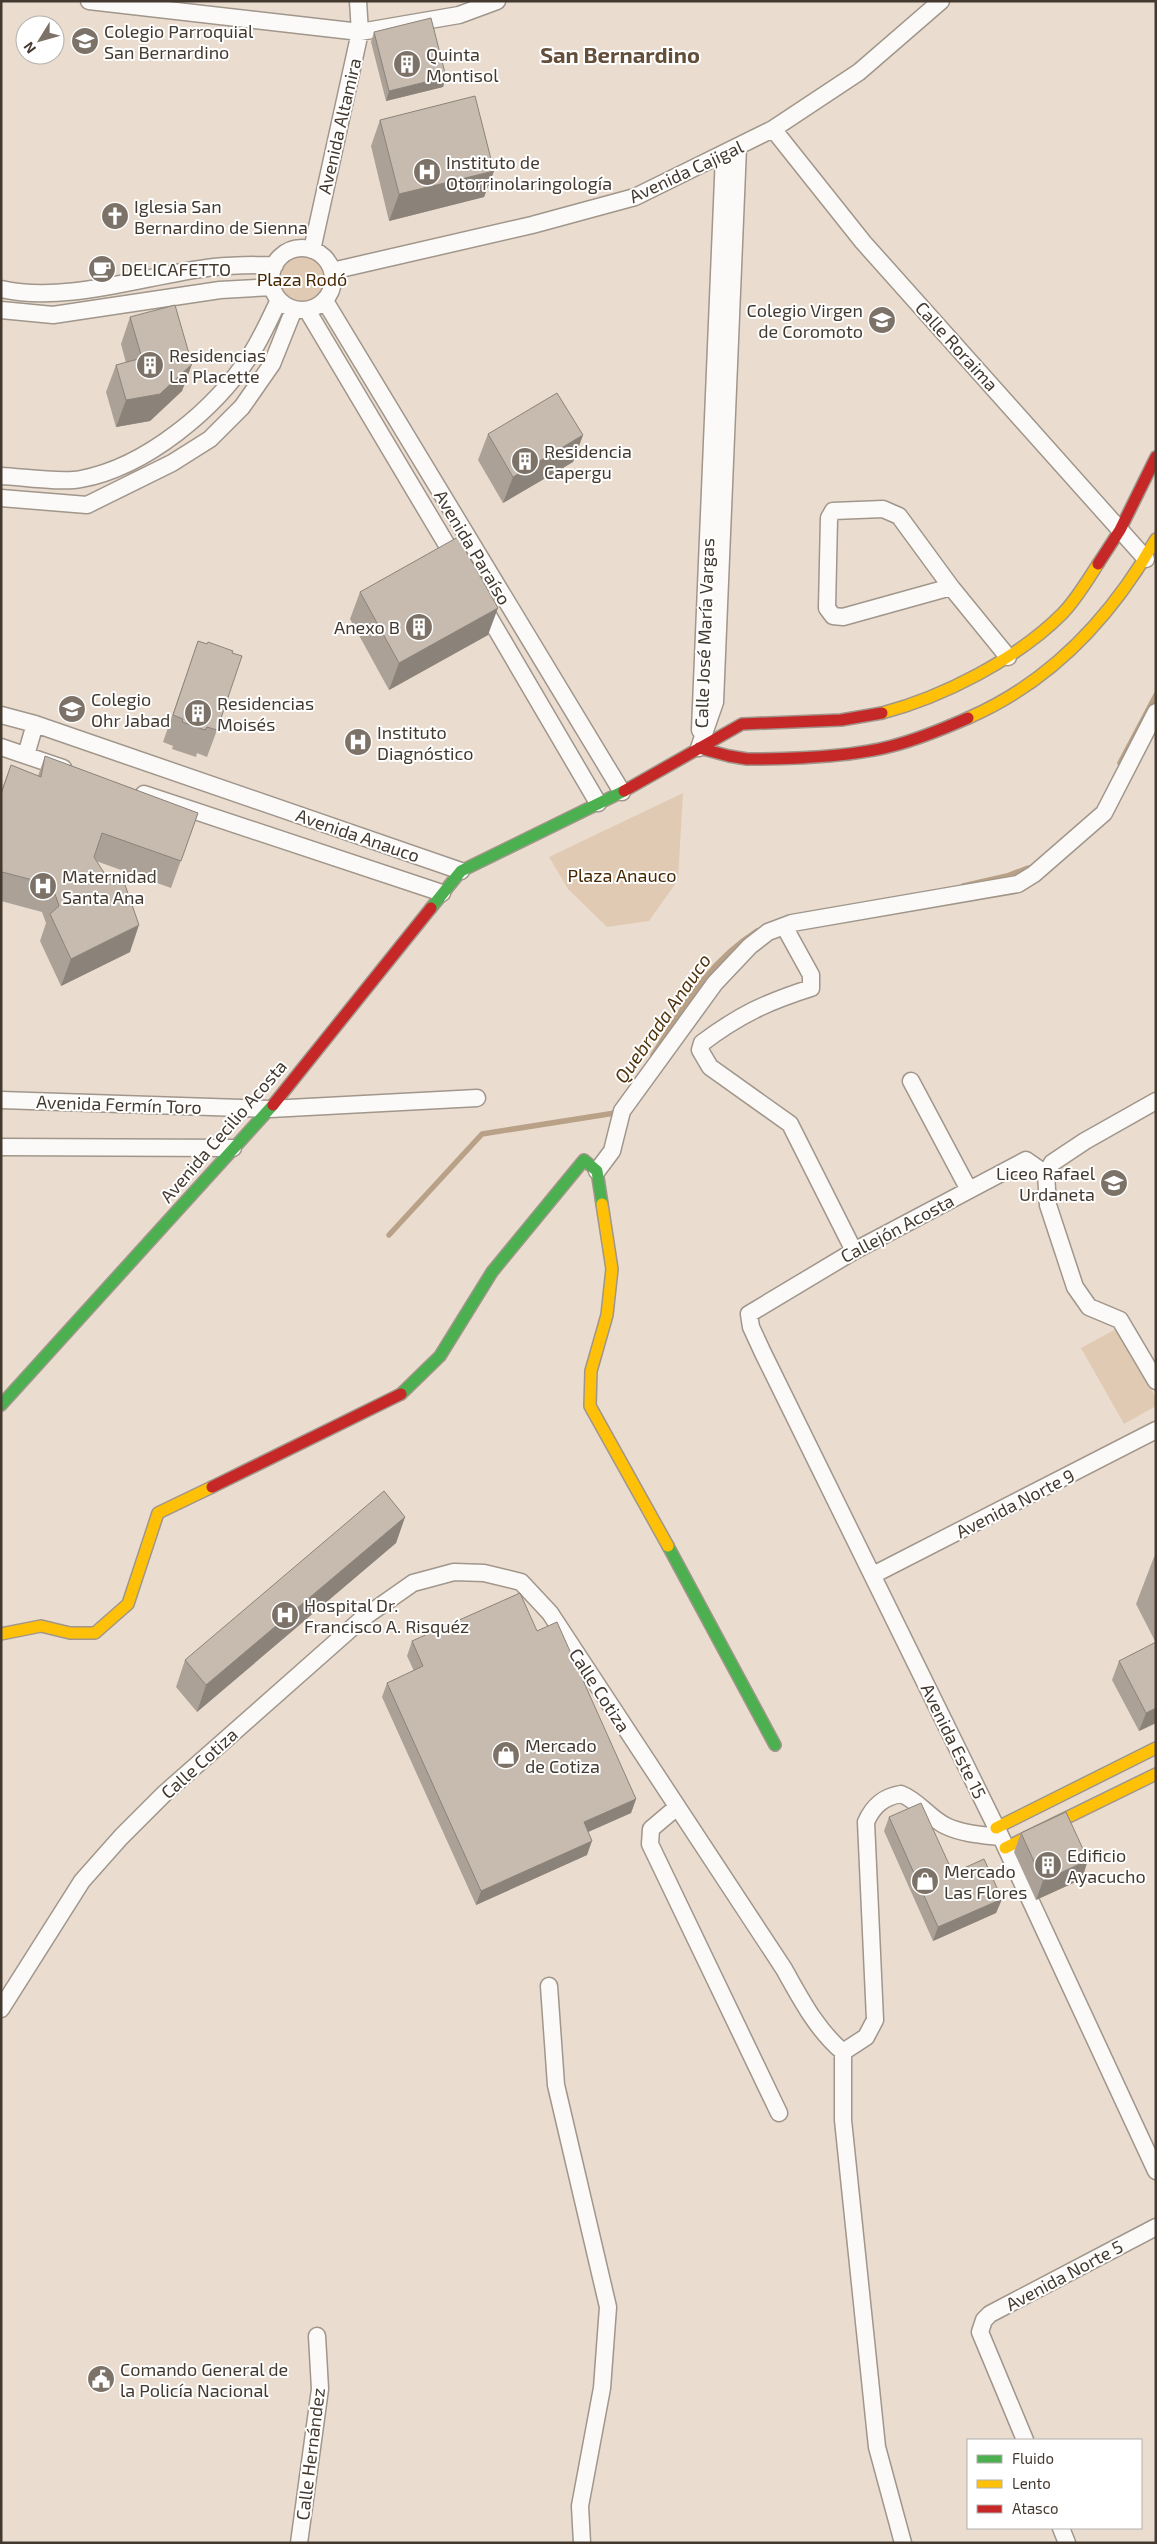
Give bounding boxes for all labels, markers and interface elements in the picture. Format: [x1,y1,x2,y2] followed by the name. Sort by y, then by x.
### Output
[15,15,65,65] north arrow
[104,20,254,63] place label: Colegio Parroquial San Bernardino
[70,26,100,56] school or university icon: Colegio Parroquial San Bernardino
[19,39,39,57] text: N
[540,41,700,67] district label: San Bernardino
[426,43,499,86] place label: Quinta Montisol
[392,49,422,79] building icon: Quinta Montisol
[313,56,365,196] street label: Avenida Altamira
[625,135,747,207] street label: Avenida Cajigal
[446,151,612,194] place label: Instituto de Otorrinolaringología
[412,157,442,187] hospital icon: Instituto de Otorrinolaringología
[134,195,308,238] place label: Iglesia San Bernardino de Sienna
[100,201,130,231] church icon: Iglesia San Bernardino de Sienna
[87,254,117,284] cafe icon: DELICAFETTO
[121,258,231,280] place label: DELICAFETTO
[257,268,347,290] park label: Plaza Rodó
[911,297,1003,395] street label: Calle Roraima
[747,299,863,342] place label: Colegio Virgen de Coromoto
[867,305,897,335] school or university icon: Colegio Virgen de Coromoto
[169,344,266,387] place label: Residencias La Placette
[135,350,165,380] building icon: Residencias La Placette
[544,440,632,483] place label: Residencia Capergu
[510,446,540,476] building icon: Residencia Capergu
[430,485,516,609] street label: Avenida Paraíso
[690,537,718,729] street label: Calle José María Vargas
[404,612,434,642] building icon: Anexo B
[334,616,400,638] place label: Anexo B
[91,688,170,731] place label: Colegio Ohr Jabad
[217,692,314,735] place label: Residencias Moisés
[57,694,87,724] school or university icon: Colegio Ohr Jabad
[183,698,213,728] building icon: Residencias Moisés
[377,721,473,764] place label: Instituto Diagnóstico
[343,727,373,757] hospital icon: Instituto Diagnóstico
[293,804,423,866] street label: Avenida Anauco
[567,864,677,886] park label: Plaza Anauco
[62,865,157,908] place label: Maternidad Santa Ana
[28,871,58,901] hospital icon: Maternidad Santa Ana
[609,949,715,1087] water label: Quebrada Anauco
[155,1055,291,1207] street label: Avenida Cecilio Acosta
[36,1090,202,1118] street label: Avenida Fermín Toro
[996,1162,1096,1205] place label: Liceo Rafael Urdaneta
[1099,1168,1129,1198] school or university icon: Liceo Rafael Urdaneta
[837,1189,957,1267] street label: Callejón Acosta
[952,1464,1078,1542] street label: Avenida Norte 9
[304,1594,469,1637] place label: Hospital Dr. Francisco A. Risquéz
[270,1600,300,1630] hospital icon: Hospital Dr. Francisco A. Risquéz
[565,1644,635,1736] street label: Calle Cotiza
[917,1680,991,1802] street label: Avenida Este 15
[156,1723,242,1803] street label: Calle Cotiza
[525,1734,600,1777] place label: Mercado de Cotiza
[491,1740,521,1770] shop icon: Mercado de Cotiza
[1067,1844,1146,1887] place label: Edificio Ayacucho
[1033,1850,1063,1880] building icon: Edificio Ayacucho
[944,1860,1027,1903] place label: Mercado Las Flores
[910,1866,940,1896] shop icon: Mercado Las Flores
[1002,2235,1126,2315] street label: Avenida Norte 5
[120,2358,288,2401] place label: Comando General de la Policía Nacional
[86,2364,116,2394] public building icon: Comando General de la Policía Nacional
[291,2386,329,2522] street label: Calle Hernández
[967,2439,1142,2529] legend
[1012,2449,1054,2467] text: Fluido
[1012,2474,1051,2492] text: Lento
[1012,2499,1058,2517] text: Atasco

